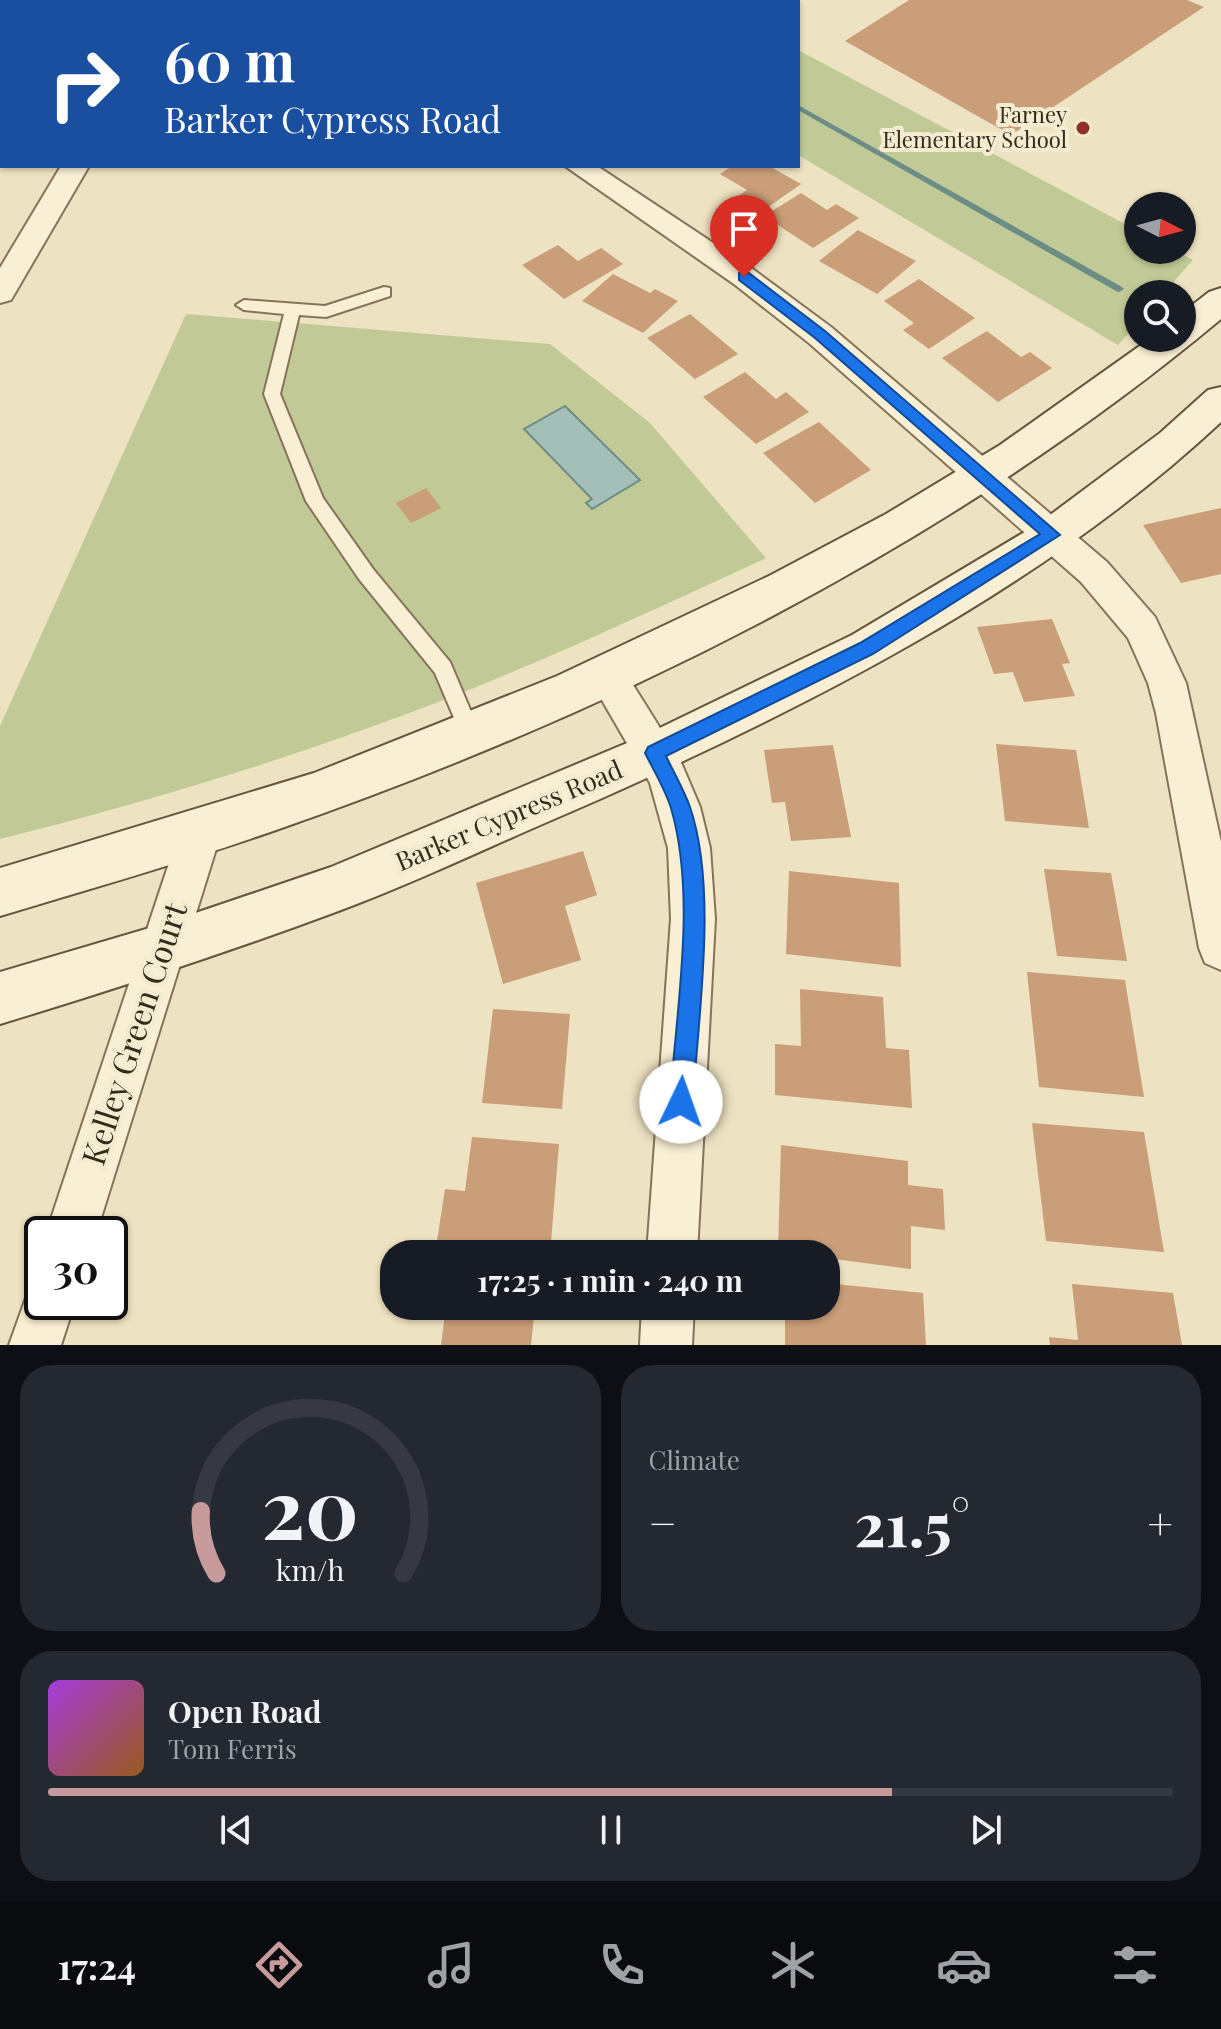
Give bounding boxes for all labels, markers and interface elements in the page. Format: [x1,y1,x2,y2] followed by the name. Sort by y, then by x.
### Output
[164,22,295,97] text: 60 m
[32,32,136,136] icon: right
[164,94,501,142] text: Barker Cypress Road
[882,99,1067,154] place label: Farney Elementary School
[1074,119,1092,137] marker: Farney Elementary School
[1124,192,1196,264] north arrow
[1124,192,1196,352] map controls
[710,195,778,277] pin
[722,207,766,251] icon: arrive
[1124,280,1196,352] button: search
[389,751,627,878] street label: Barker Cypress Road
[70,896,196,1170] street label: Kelley Green Court
[639,1060,723,1144] position arrow
[24,1216,128,1320] speed limit sign: 30
[477,1260,743,1300] text: 17:25 · 1 min · 240 m
[649,1442,740,1477] text: Climate
[262,1450,359,1561] text: 20
[854,1482,970,1562] text: 21.5°
[649,1492,677,1551] text: −
[1147,1492,1173,1551] text: +
[276,1550,345,1588] text: km/h
[168,1691,321,1731] text: Open Road
[168,1731,297,1766] text: Tom Ferris
[214,1808,258,1852] icon: previous
[589,1808,633,1852] icon: pause
[964,1808,1008,1852] icon: next
[251,1937,307,1993] icon: directions
[423,1937,479,1993] icon: music
[594,1937,650,1993] icon: phone
[765,1937,821,1993] icon: climate
[936,1937,992,1993] icon: car
[1107,1937,1163,1993] icon: filters
[58,1941,136,1989] text: 17:24

